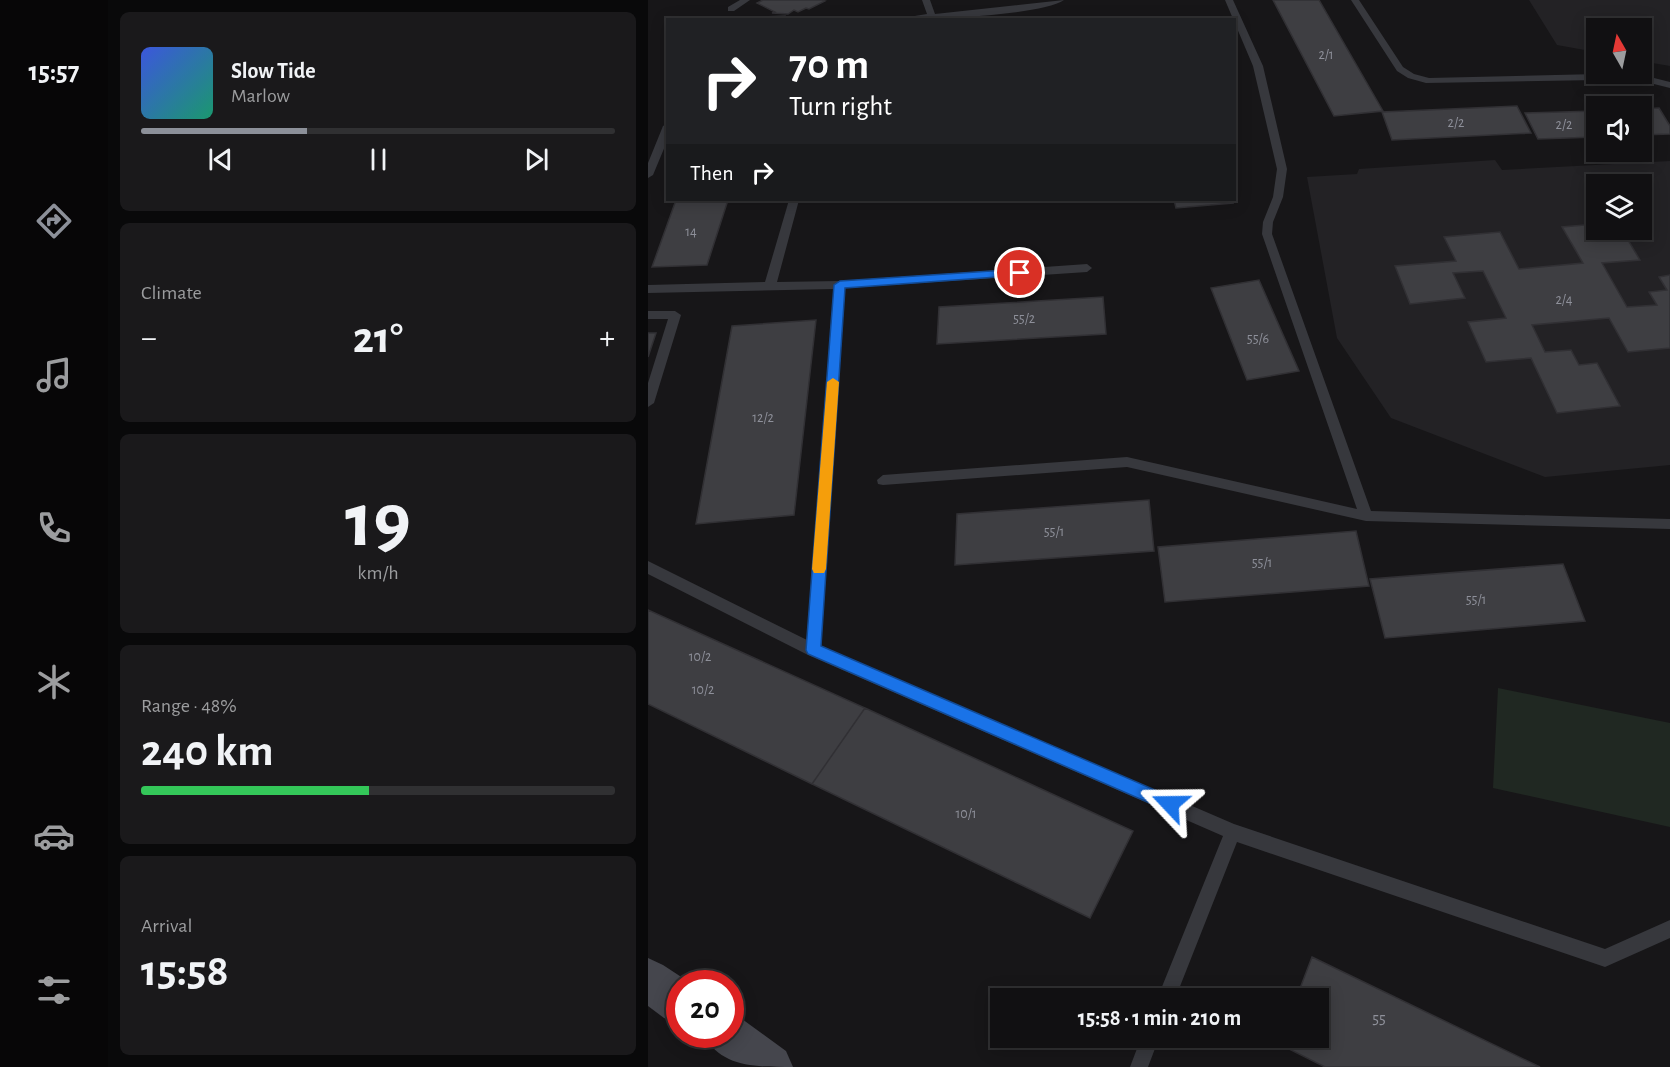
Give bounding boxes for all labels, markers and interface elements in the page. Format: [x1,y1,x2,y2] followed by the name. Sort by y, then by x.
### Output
[1586,18,1652,84] north arrow
[1586,18,1652,240] map controls
[690,42,768,120] icon: right
[789,44,869,86] text: 70 m
[1318,48,1334,62] house number: 2/1
[29,58,79,85] text: 15:57
[231,60,316,82] text: Slow Tide
[231,86,290,106] text: Marlow
[789,93,892,120] text: Turn right
[1586,96,1652,162] button: sound
[1448,116,1464,130] house number: 2/2
[1556,118,1572,132] house number: 2/2
[204,143,237,176] icon: previous
[362,143,395,176] icon: pause
[520,143,553,176] icon: next
[746,156,779,189] icon: right
[690,162,734,184] text: Then
[1586,174,1652,240] button: layers
[33,200,75,242] icon: directions
[685,225,697,239] house number: 14
[994,247,1045,298] pin
[1003,256,1036,289] icon: arrive
[141,283,202,303] text: Climate
[1555,293,1573,307] house number: 2/4
[1013,312,1035,326] house number: 55/2
[353,316,403,361] text: 21°
[141,322,157,355] text: −
[599,322,615,355] text: +
[1247,332,1269,346] house number: 55/6
[33,354,75,396] icon: music
[752,411,774,425] house number: 12/2
[345,483,411,561] text: 19
[33,507,75,549] icon: phone
[1044,525,1064,539] house number: 55/1
[1252,556,1272,570] house number: 55/1
[357,563,399,583] text: km/h
[1466,593,1486,607] house number: 55/1
[689,650,711,664] house number: 10/2
[33,661,75,703] icon: climate
[692,683,714,697] house number: 10/2
[141,696,237,716] text: Range · 48%
[141,729,274,774] text: 240 km
[1138,772,1202,836] position arrow
[955,807,977,821] house number: 10/1
[33,815,75,857] icon: car
[141,916,192,936] text: Arrival
[141,949,229,994] text: 15:58
[33,969,75,1011] icon: filters
[666,970,744,1048] speed limit sign: 20
[1078,1007,1241,1029] text: 15:58 · 1 min · 210 m
[1372,1010,1386,1026] house number: 55

